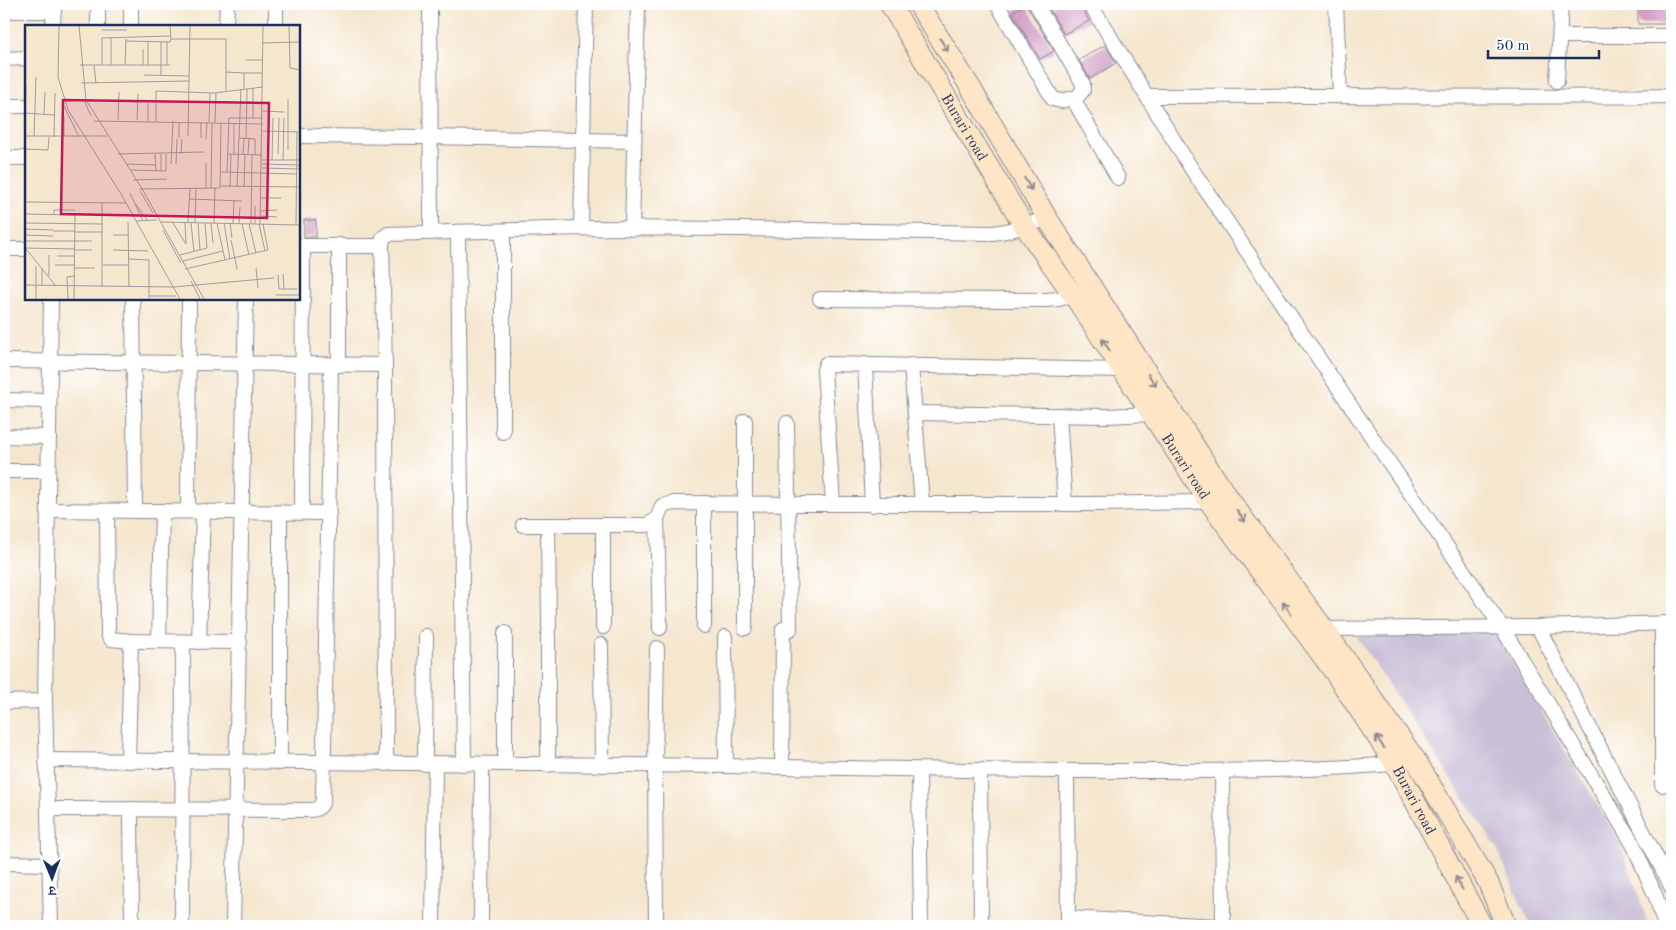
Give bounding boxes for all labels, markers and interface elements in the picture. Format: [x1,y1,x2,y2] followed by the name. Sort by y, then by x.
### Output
[25,25,300,300] inset map
[1488,28,1600,60] scale bar
[938,38,949,52] one-way arrow
[1496,39,1530,54] text: 50 m
[937,92,989,164] street label: Burari road
[1023,177,1033,191] one-way arrow
[1100,338,1110,352] one-way arrow
[1147,373,1157,387] one-way arrow
[1158,432,1212,503] street label: Burari road
[1236,509,1246,523] one-way arrow
[1282,602,1292,616] one-way arrow
[1375,735,1385,749] one-way arrow
[1389,764,1438,838] street label: Burari road
[28,852,78,902] north arrow
[1454,876,1464,891] one-way arrow
[48,883,57,897] text: उ

